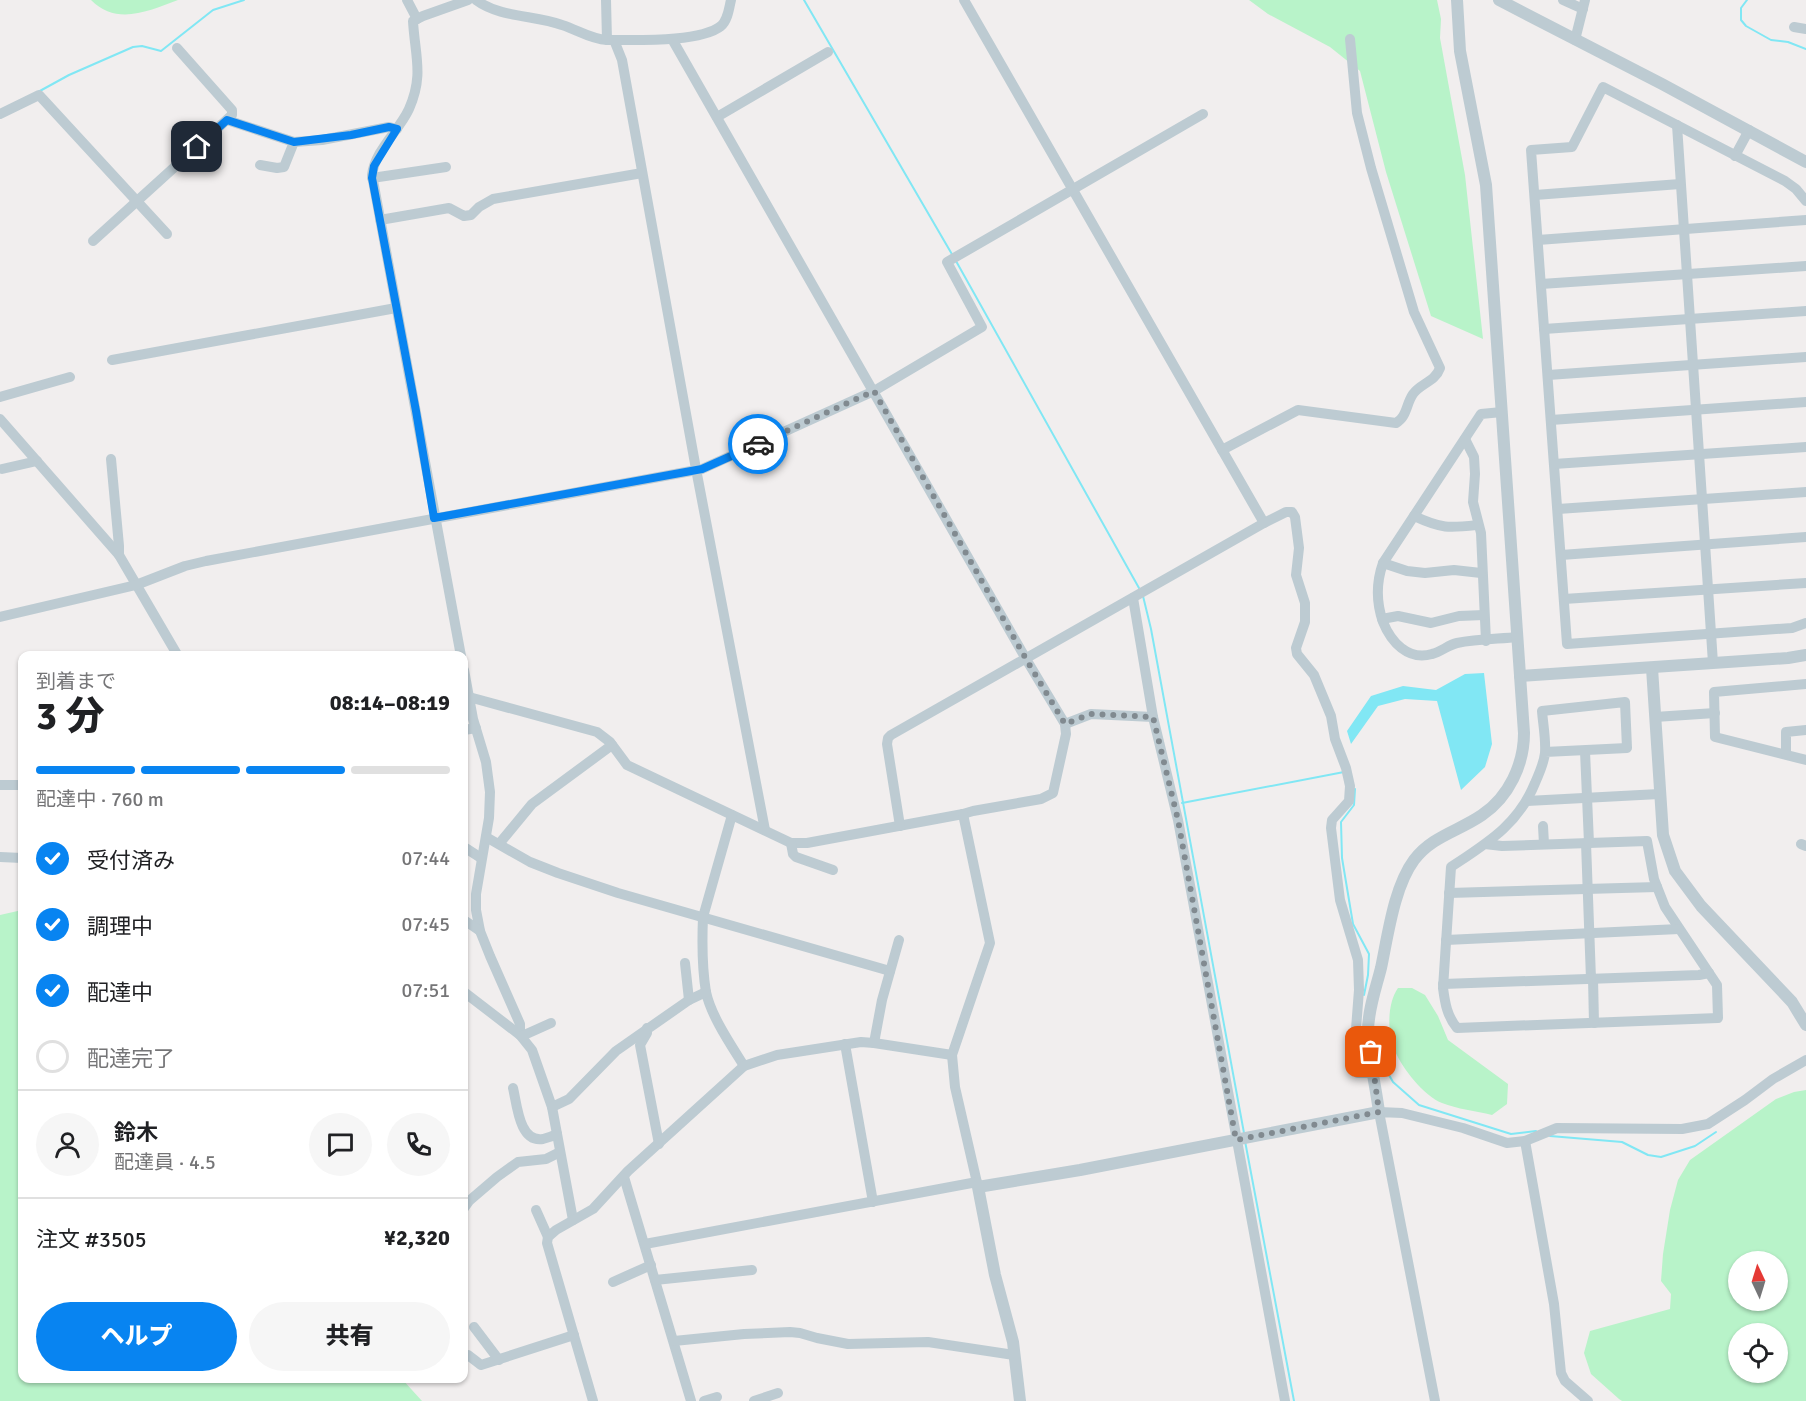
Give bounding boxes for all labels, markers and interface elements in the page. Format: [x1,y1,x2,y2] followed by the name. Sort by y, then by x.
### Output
[171,121,222,172] pin
[180,130,213,163] icon: home
[728,414,788,474] courier
[742,428,775,461] icon: car
[36,669,116,694] text: 到着まで
[330,689,450,716] text: 08:14–08:19
[36,692,105,740] text: 3 分
[36,787,164,812] text: 配達中 · 760 m
[36,842,69,875] icon: check
[401,846,450,871] text: 07:44
[87,847,175,874] text: 受付済み
[36,908,69,941] icon: check
[401,912,450,937] text: 07:45
[87,913,153,940] text: 調理中
[36,974,69,1007] icon: check
[401,978,450,1003] text: 07:51
[87,979,153,1006] text: 配達中
[1345,1026,1396,1077] pin
[1354,1035,1387,1068] icon: bag
[87,1045,175,1072] text: 配達完了
[36,1113,99,1176] button: person
[309,1113,372,1176] button: chat
[387,1113,450,1176] button: phone
[114,1119,158,1146] text: 鈴木
[114,1150,216,1175] text: 配達員 · 4.5
[384,1224,450,1251] text: ¥2,320
[36,1226,147,1253] text: 注文 #3505
[1728,1251,1788,1311] north arrow
[1728,1251,1788,1383] map controls
[36,1302,237,1371] button: ヘルプ
[249,1302,450,1371] button: 共有
[1728,1323,1788,1383] button: locate

